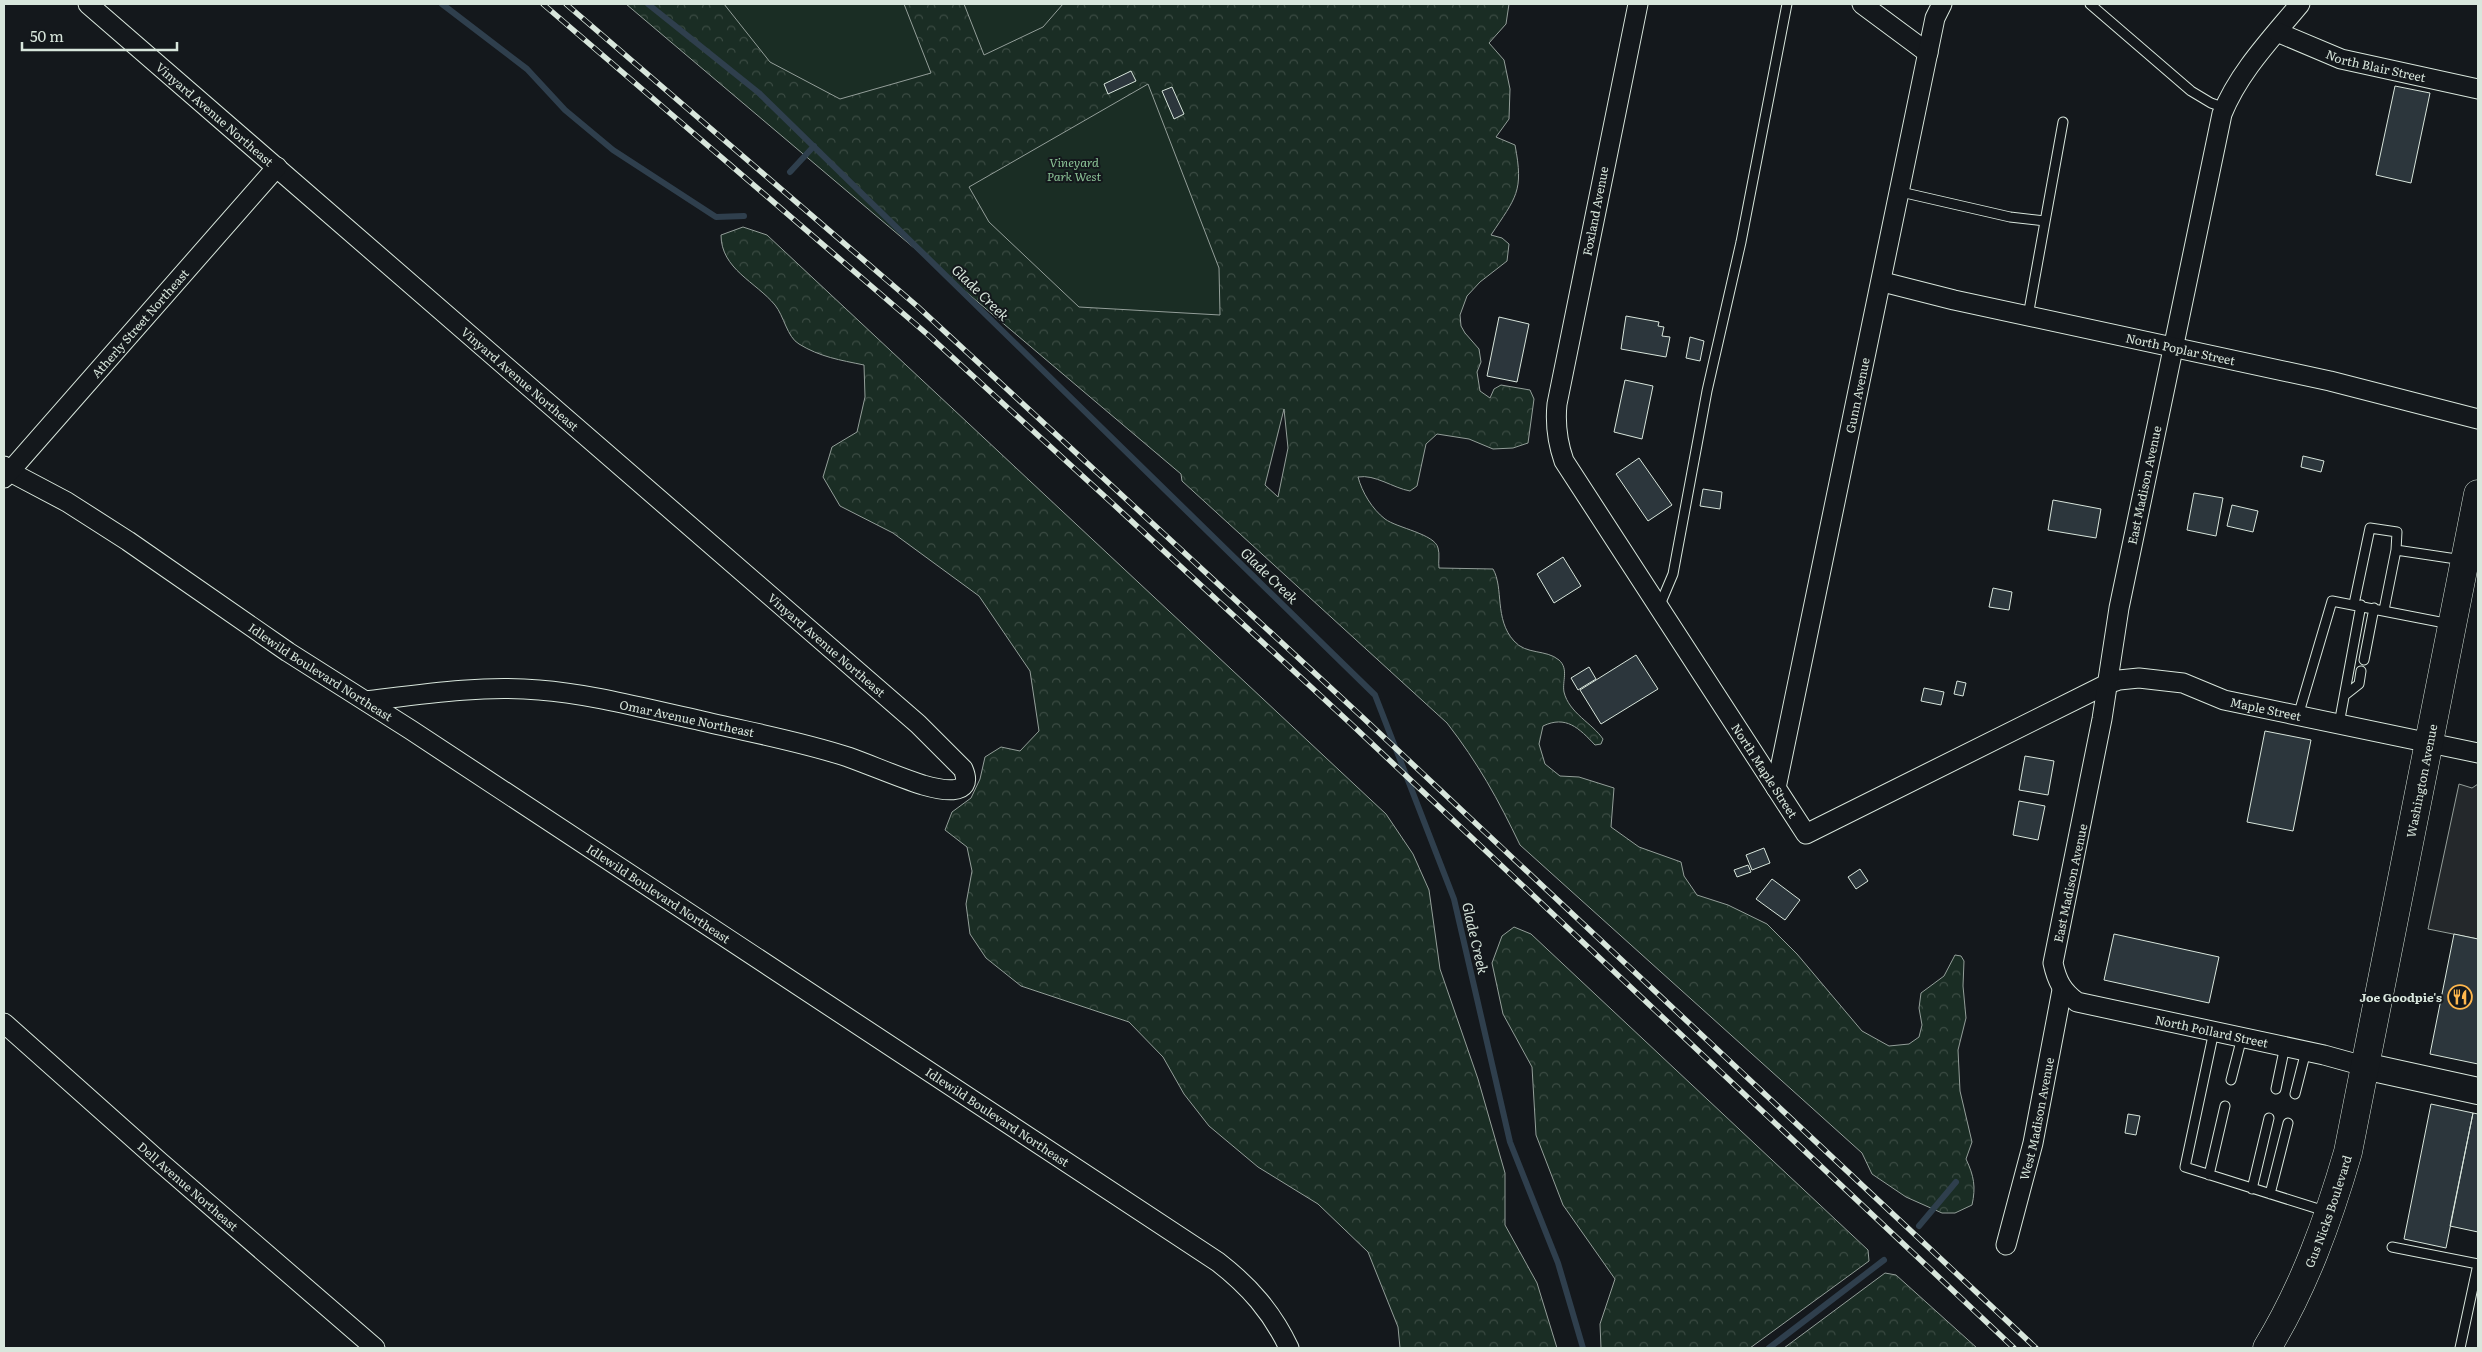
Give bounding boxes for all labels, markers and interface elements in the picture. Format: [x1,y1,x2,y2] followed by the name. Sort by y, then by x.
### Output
[22,20,178,52] scale bar
[30,24,64,47] text: 50 m
[2323,45,2428,86] street label: North Blair Street
[152,58,278,170] street label: Vinyard Avenue Northeast
[1047,153,1101,185] park label: Vineyard Park West
[1578,165,1612,257] street label: Foxland Avenue
[948,259,1014,325] water label: Glade Creek
[87,265,193,382] street label: Atherly Street Northeast
[457,323,583,435] street label: Vinyard Avenue Northeast
[2124,328,2237,369] street label: North Poplar Street
[1840,356,1874,435] street label: Gunn Avenue
[2123,424,2165,546] street label: East Madison Avenue
[1237,542,1303,608] water label: Glade Creek
[764,589,890,701] street label: Vinyard Avenue Northeast
[245,618,396,725] street label: Idlewild Boulevard Northeast
[2228,693,2303,725] street label: Maple Street
[618,695,756,741] street label: Omar Avenue Northeast
[1727,720,1802,822] street label: North Maple Street
[2401,722,2441,839] street label: Washington Avenue
[2049,822,2091,944] street label: East Madison Avenue
[583,839,734,947] street label: Idlewild Boulevard Northeast
[1458,900,1494,976] water label: Glade Creek
[2447,984,2473,1010] restaurant icon: Joe Goodpie's
[2359,988,2442,1006] place label: Joe Goodpie's
[2153,1010,2270,1052] street label: North Pollard Street
[2015,1056,2058,1182] street label: West Madison Avenue
[922,1063,1073,1171] street label: Idlewild Boulevard Northeast
[134,1137,242,1235] street label: Dell Avenue Northeast
[2300,1152,2356,1270] street label: Gus Nicks Boulevard

